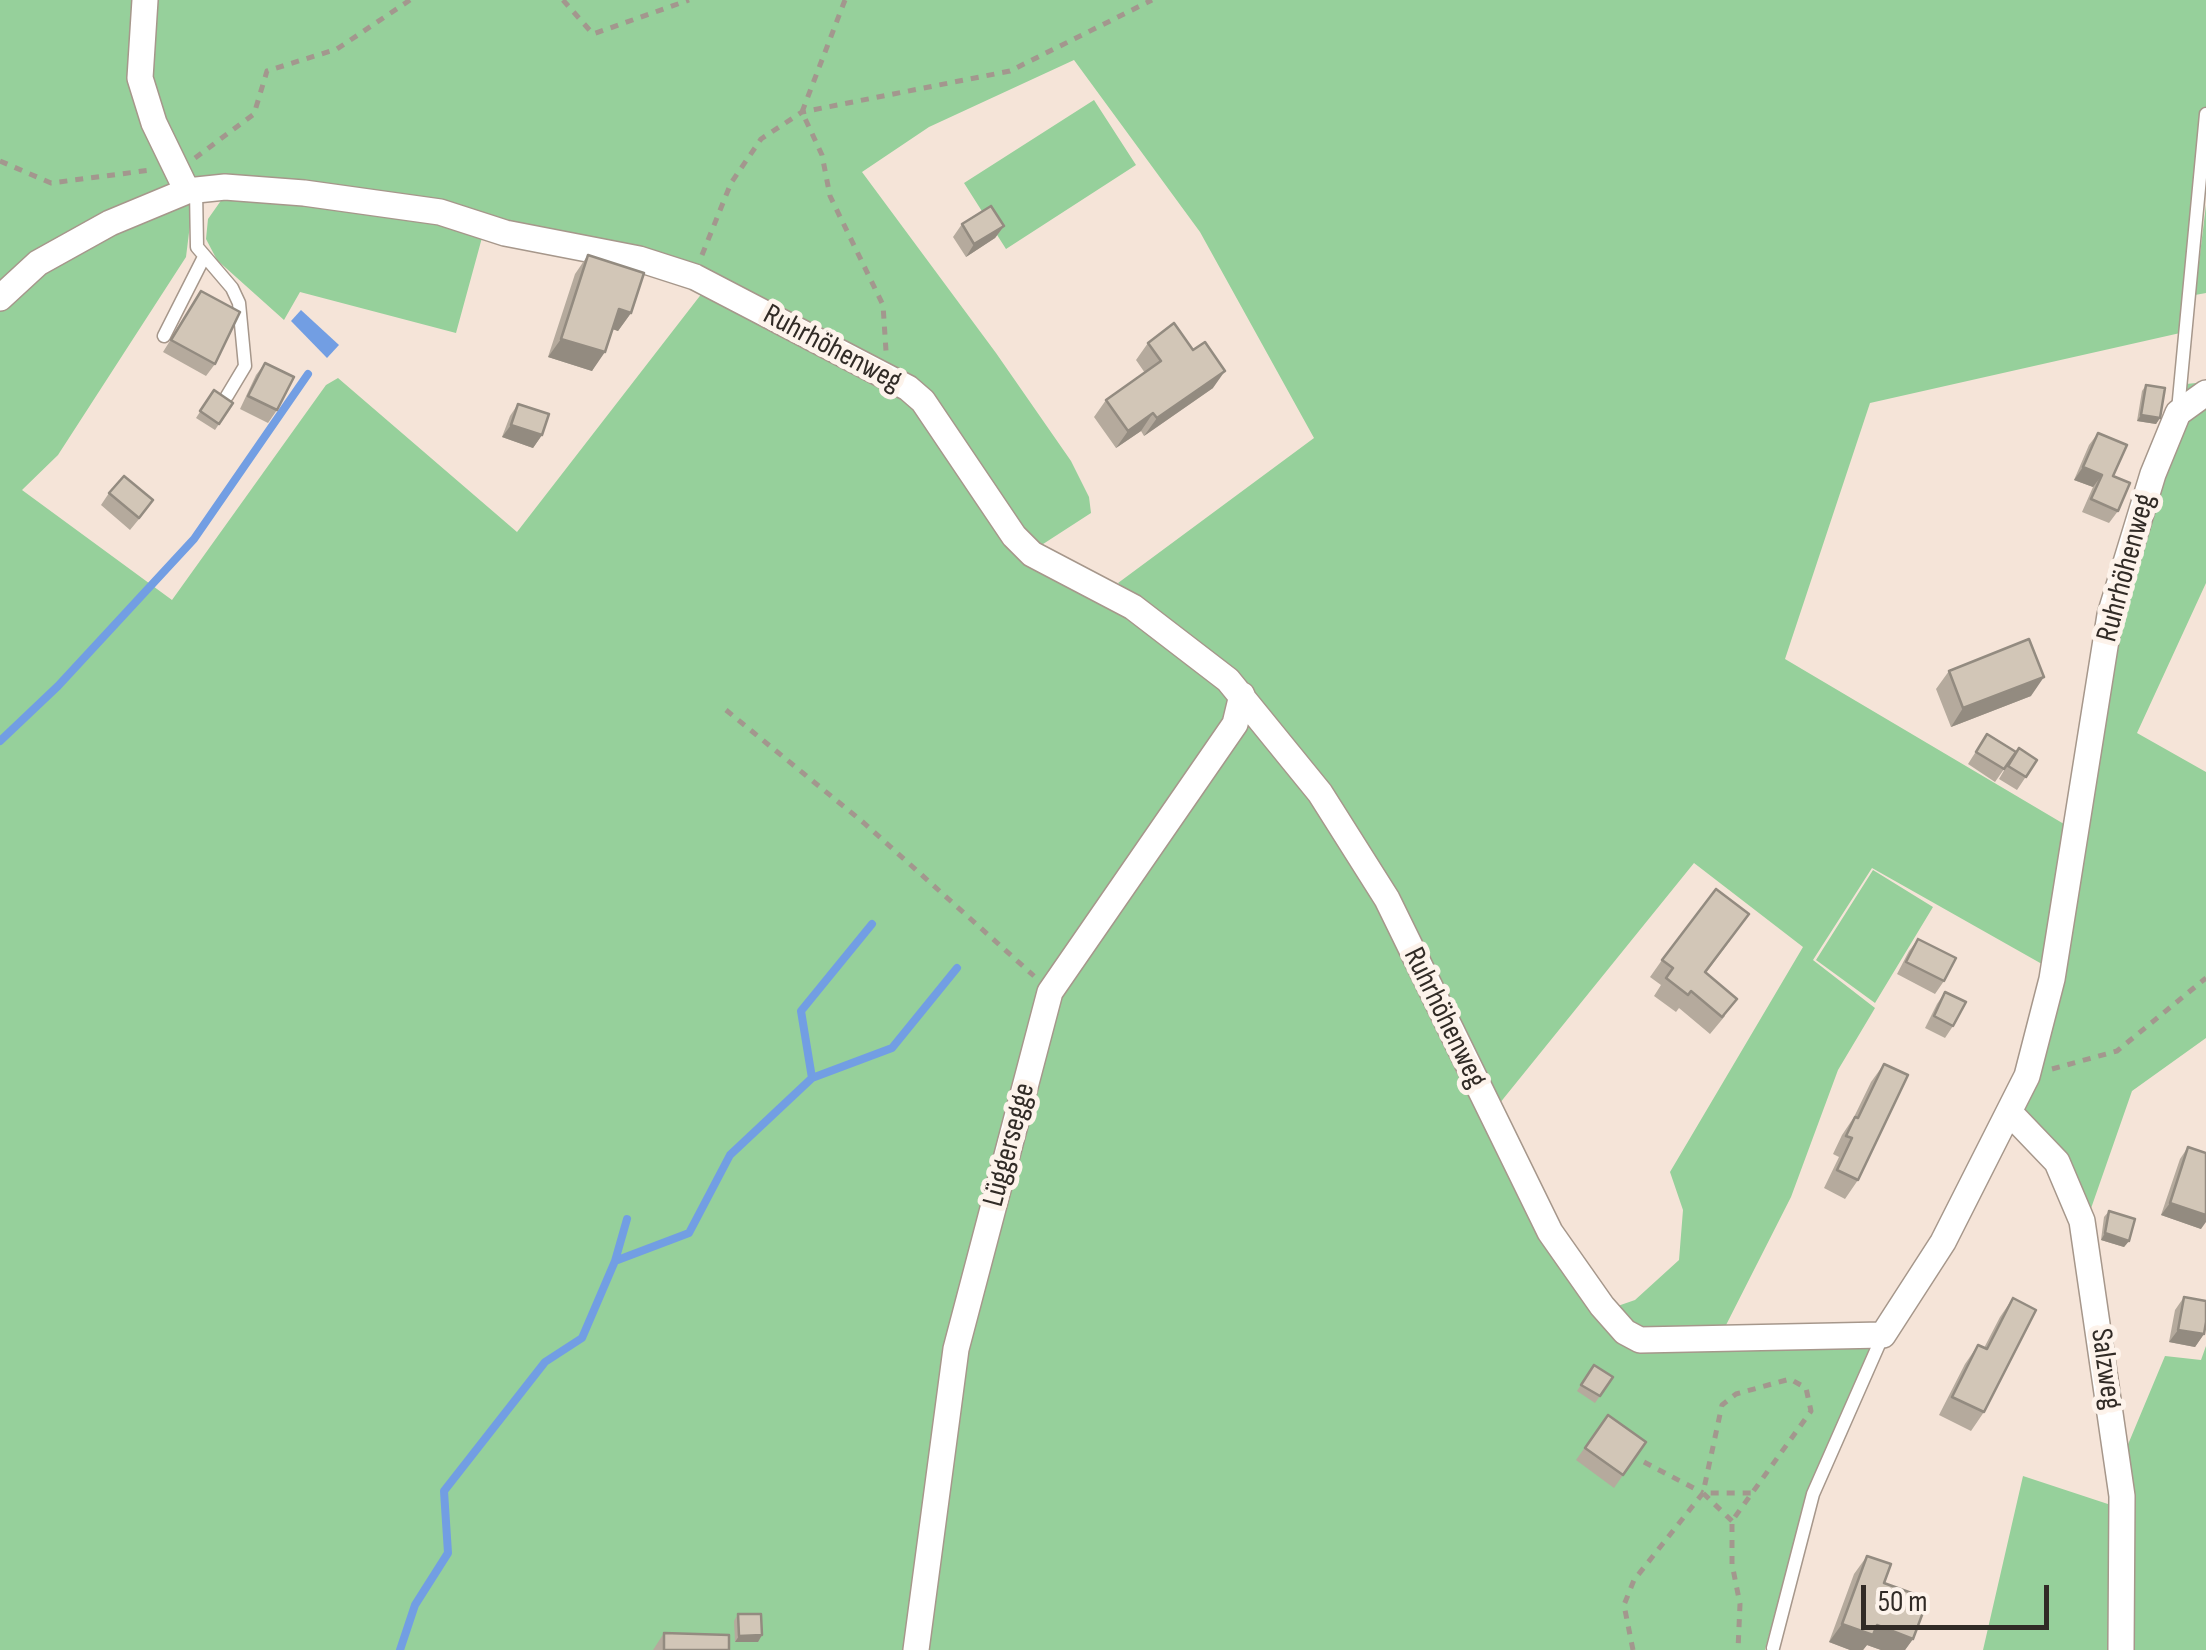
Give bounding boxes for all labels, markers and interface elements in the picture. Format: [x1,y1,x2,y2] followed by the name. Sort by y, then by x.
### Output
[757,298,907,400] street label: Ruhrhöhenweg
[2090,490,2164,646] street label: Ruhrhöhenweg
[1395,942,1493,1094] street label: Ruhrhöhenweg
[976,1079,1044,1211] street label: Lüggersegge
[2082,1326,2128,1412] street label: Salzweg
[1866,1565,2054,1627] scale bar
[1878,1584,1927,1620] text: 50 m

